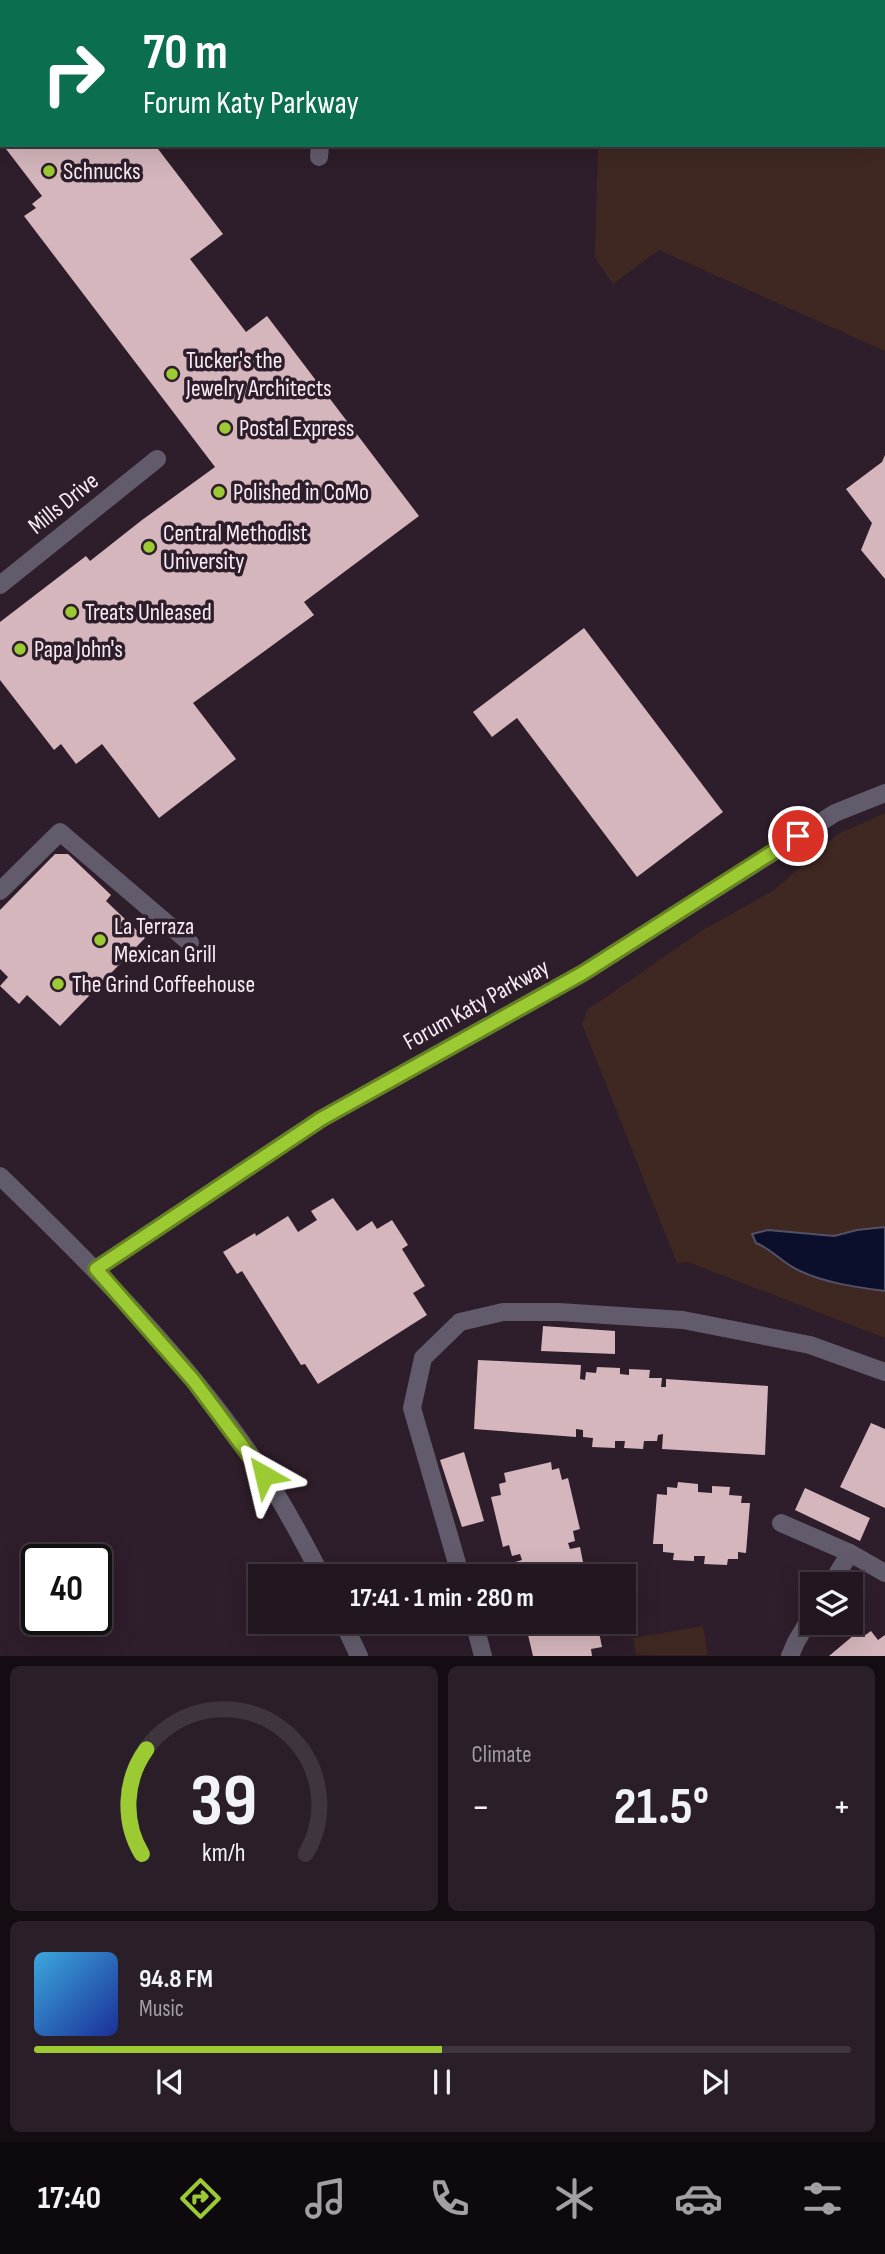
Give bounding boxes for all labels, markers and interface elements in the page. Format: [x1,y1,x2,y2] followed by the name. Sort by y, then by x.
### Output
[143,24,228,83] text: 70 m
[28,28,119,119] icon: right
[143,84,359,123] text: Forum Katy Parkway
[63,157,141,186] place label: Schnucks
[41,163,57,179] marker: Schnucks
[185,346,332,403] place label: Tucker's the Jewelry Architects
[164,366,180,382] marker: Tucker's the Jewelry Architects
[239,414,354,443] place label: Postal Express
[217,420,233,436] marker: Postal Express
[22,466,104,540] street label: Mills Drive
[233,478,369,507] place label: Polished in CoMo
[211,484,227,500] marker: Polished in CoMo
[163,519,308,576] place label: Central Methodist University
[141,539,157,555] marker: Central Methodist University
[85,598,212,627] place label: Treats Unleased
[63,604,79,620] marker: Treats Unleased
[34,635,123,664] place label: Papa John's
[12,641,28,657] marker: Papa John's
[768,806,828,866] pin
[779,817,817,855] icon: arrive
[114,912,216,969] place label: La Terraza Mexican Grill
[92,932,108,948] marker: La Terraza Mexican Grill
[398,953,554,1056] street label: Forum Katy Parkway
[72,970,255,999] place label: The Grind Coffeehouse
[50,976,66,992] marker: The Grind Coffeehouse
[227,1438,301,1512] position arrow
[21,1544,112,1635] speed limit sign: 40
[800,1572,863,1635] map controls
[800,1572,863,1635] button: layers
[350,1583,534,1614] text: 17:41 · 1 min · 280 m
[472,1741,531,1769] text: Climate
[190,1759,257,1847] text: 39
[614,1776,709,1839] text: 21.5°
[472,1785,490,1830] text: −
[832,1785,851,1830] text: +
[202,1838,245,1869] text: km/h
[139,1964,213,1995] text: 94.8 FM
[139,1995,184,2023] text: Music
[151,2063,189,2101] icon: previous
[423,2063,461,2101] icon: pause
[696,2063,734,2101] icon: next
[176,2174,225,2223] icon: directions
[301,2174,350,2223] icon: music
[425,2174,474,2223] icon: phone
[550,2174,599,2223] icon: climate
[674,2174,723,2223] icon: car
[798,2174,847,2223] icon: filters
[38,2179,101,2218] text: 17:40

